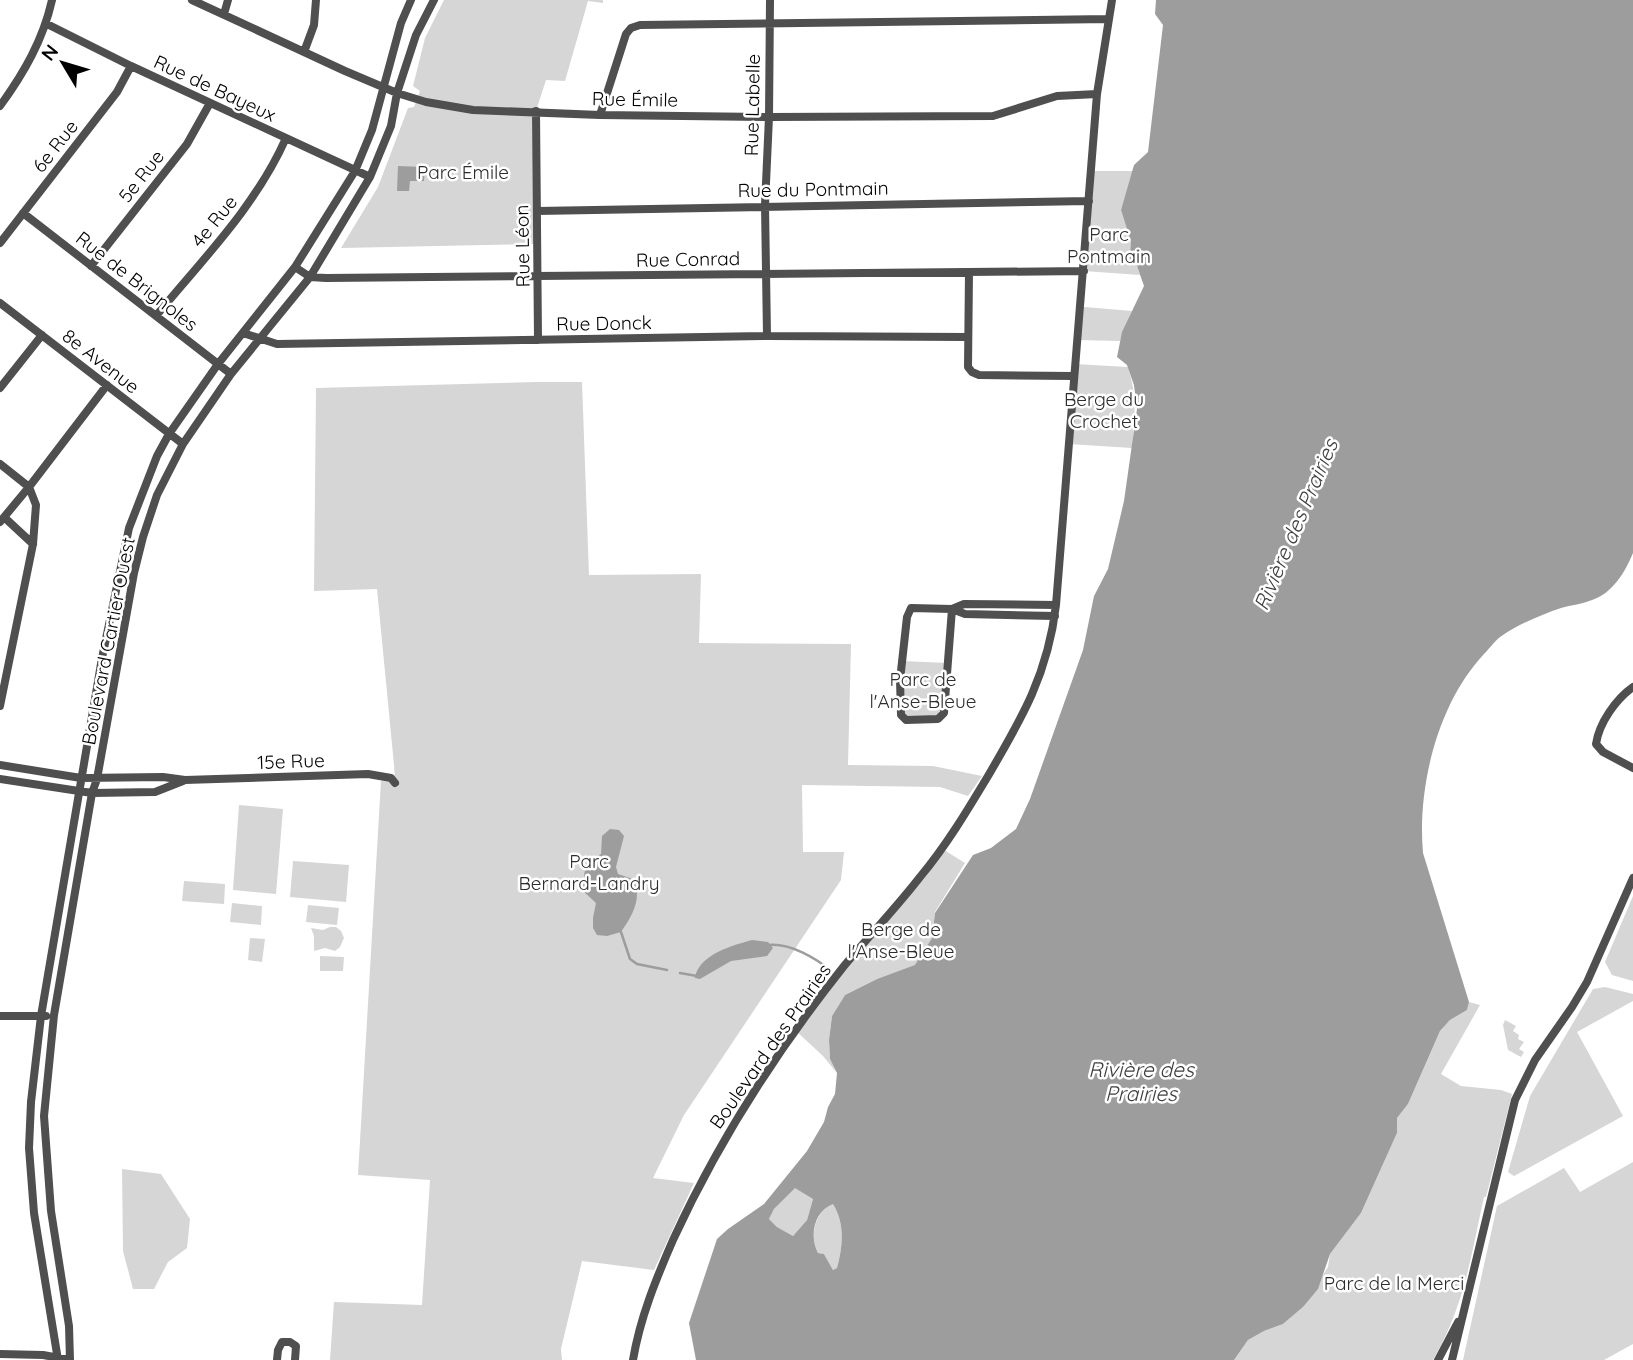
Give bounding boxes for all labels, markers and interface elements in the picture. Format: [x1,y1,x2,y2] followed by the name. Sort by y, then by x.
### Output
[28,28,98,98] north arrow
[36,40,63,65] text: N
[150,49,280,127] street label: Rue de Bayeux
[739,54,765,156] street label: Rue Labelle
[592,86,678,112] street label: Rue Émile
[27,115,83,177] street label: 6e Rue
[113,145,169,207] street label: 5e Rue
[417,160,509,184] park label: Parc Émile
[737,176,889,202] street label: Rue du Pontmain
[186,190,242,252] street label: 4e Rue
[509,205,535,287] street label: Rue Léon
[1067,222,1151,268] park label: Parc Pontmain
[71,226,203,336] street label: Rue de Brignoles
[636,246,740,272] street label: Rue Conrad
[556,310,652,336] street label: Rue Donck
[58,323,144,399] street label: 8e Avenue
[1064,387,1144,433] park label: Berge du Crochet
[1247,434,1343,614] water label: Rivière des Prairies
[76,535,140,747] street label: Boulevard Cartier Ouest
[869,667,977,713] park label: Parc de l'Anse-Bleue
[257,748,325,774] street label: 15e Rue
[519,849,659,895] park label: Parc Bernard-Landry
[847,917,955,963] park label: Berge de l'Anse-Bleue
[704,959,836,1133] street label: Boulevard des Prairies
[1088,1056,1195,1106] water label: Rivière des Prairies
[1324,1271,1464,1295] park label: Parc de la Merci

